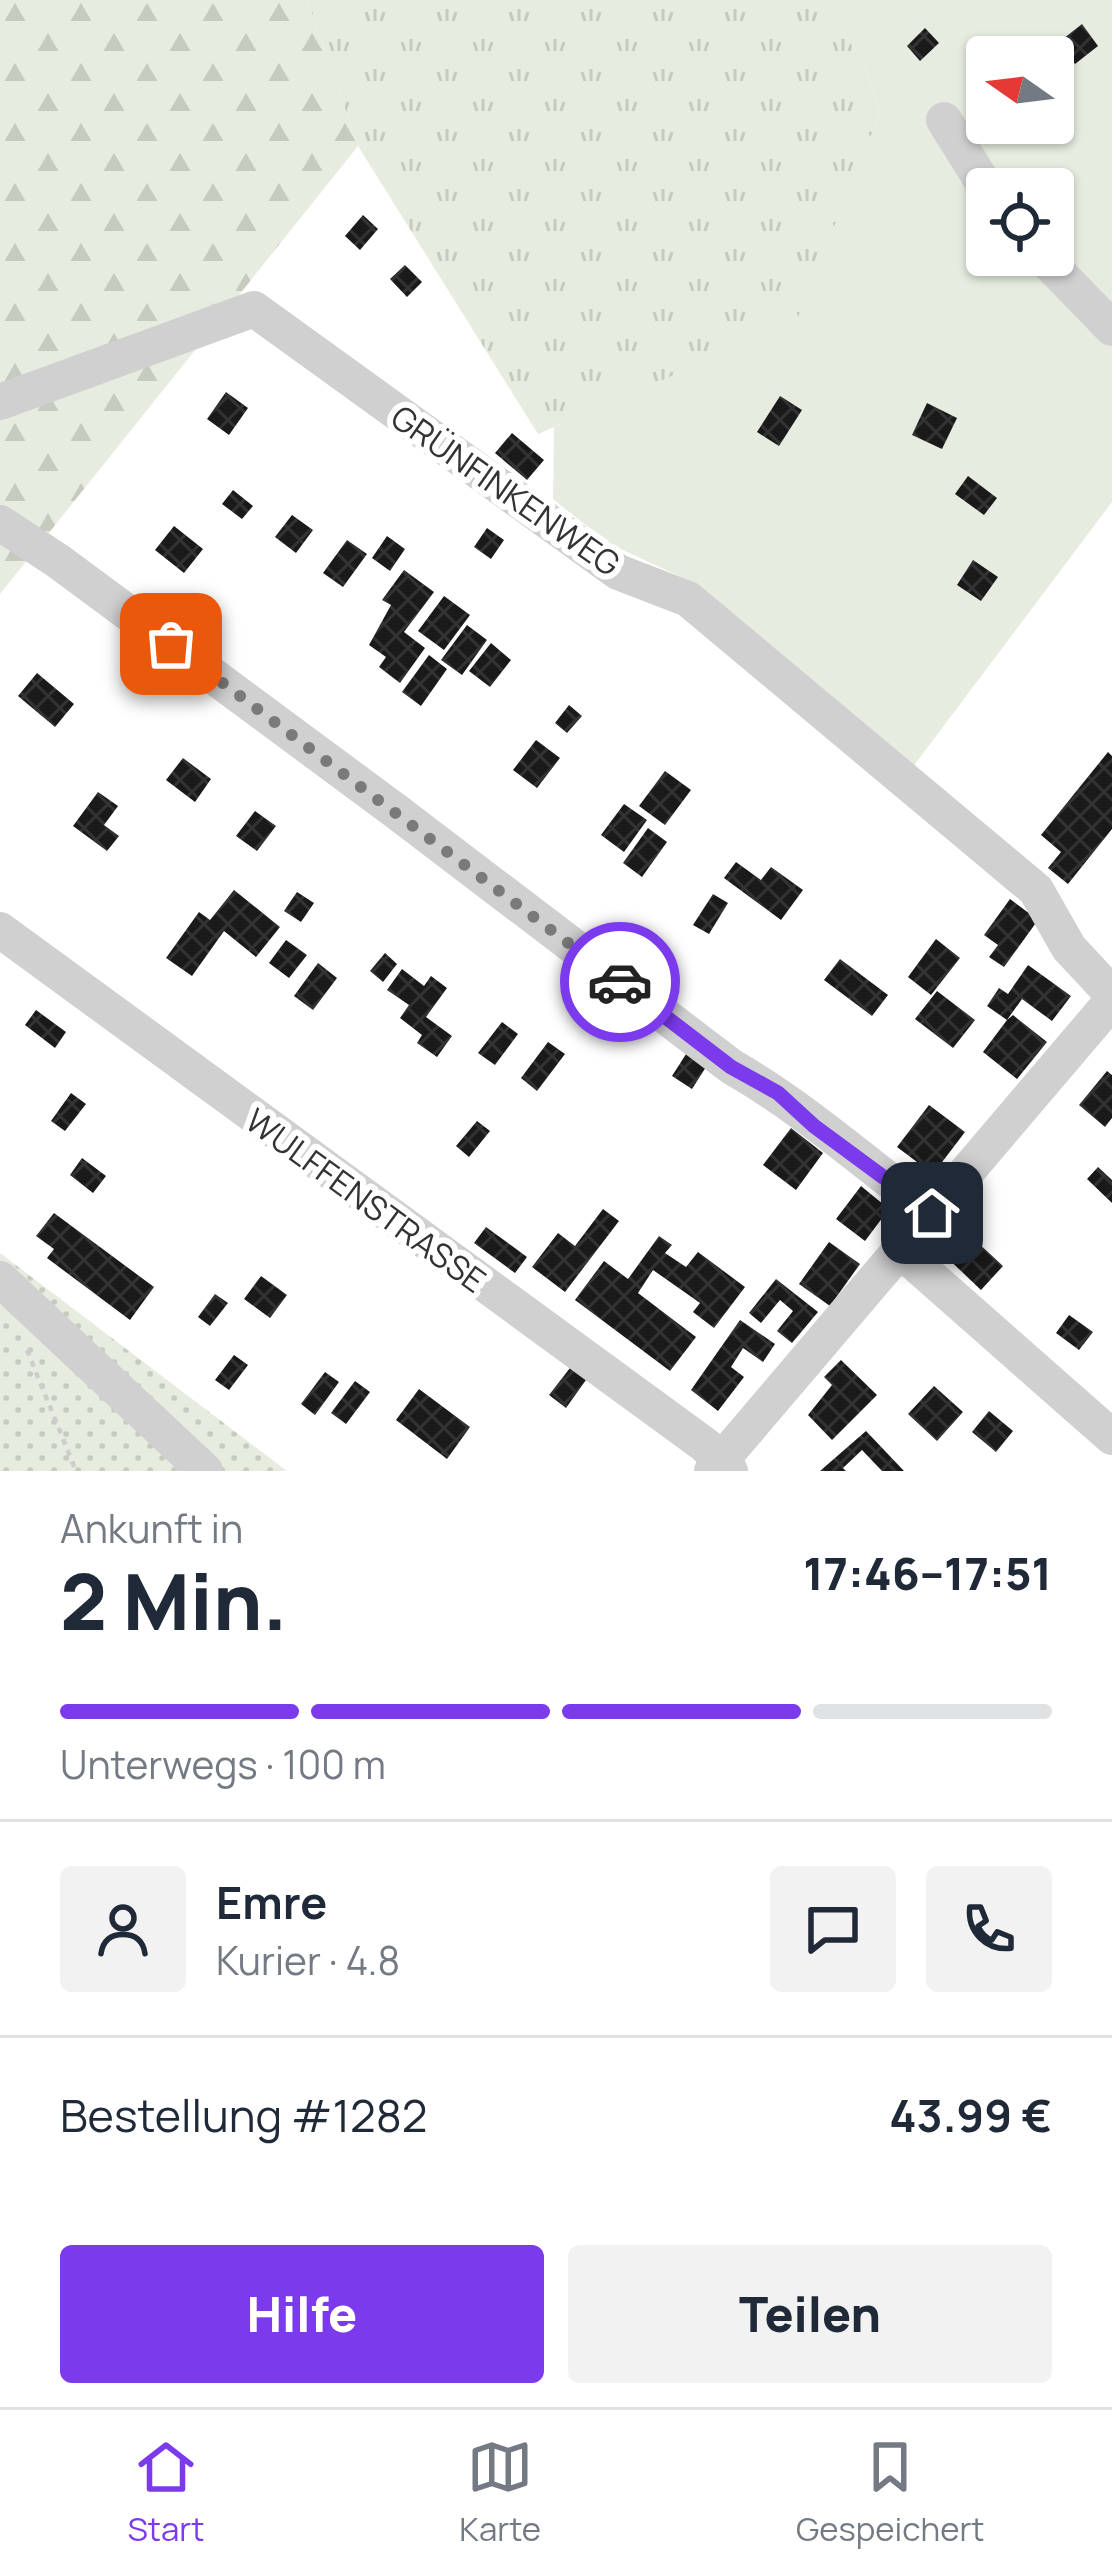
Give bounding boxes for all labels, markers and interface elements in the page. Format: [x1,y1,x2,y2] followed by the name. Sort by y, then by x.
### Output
[966,36,1074,144] north arrow
[966,36,1074,276] map controls
[966,168,1074,276] button: locate
[383,394,629,586] street label: GRÜNFINKENWEG
[120,593,222,695] pin
[138,611,204,677] icon: bag
[560,922,680,1042] courier
[587,949,653,1015] icon: car
[237,1098,495,1302] street label: WULFFENSTRASSE
[881,1162,983,1264] pin
[899,1180,965,1246] icon: home
[60,1501,243,1555] text: Ankunft in
[803,1542,1052,1604] text: 17:46–17:51
[60,1547,287,1653] text: 2 Min.
[60,1737,386,1791] text: Unterwegs · 100 m
[60,1866,186,1992] button: person
[770,1866,896,1992] button: chat
[926,1866,1052,1992] button: phone
[216,1871,327,1933] text: Emre
[216,1933,400,1987] text: Kurier · 4.8
[60,2084,427,2146] text: Bestellung #1282
[889,2084,1052,2146] text: 43.99 €
[60,2245,544,2383] button: Hilfe
[568,2245,1052,2383] button: Teilen
[127,2434,204,2551] tab: Start
[459,2434,541,2551] tab: Karte
[796,2434,985,2551] tab: Gespeichert

